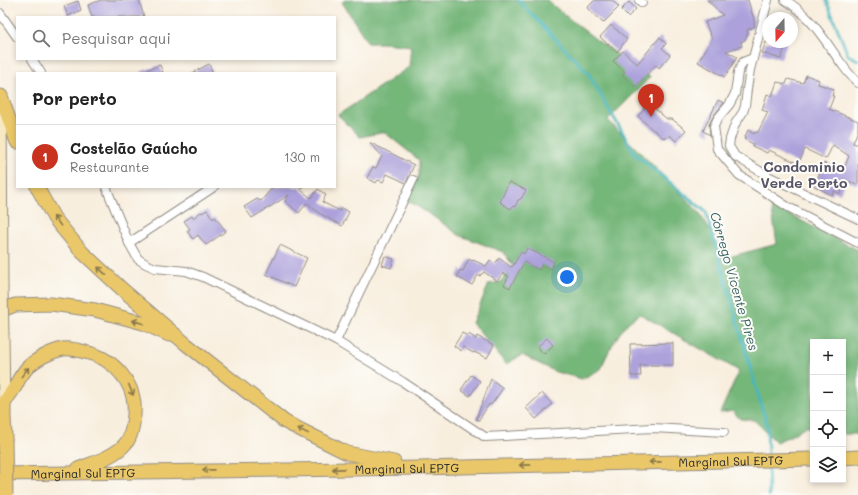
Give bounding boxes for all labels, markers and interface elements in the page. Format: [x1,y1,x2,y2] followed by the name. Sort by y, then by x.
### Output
[762,12,798,48] north arrow
[16,16,336,60] search box
[30,27,52,49] icon: search
[62,28,171,48] text: Pesquisar aqui
[638,84,664,117] pin: 1
[32,87,116,109] text: Por perto
[70,138,197,158] text: Costelão Gaúcho
[42,148,48,165] text: 1
[284,148,320,165] text: 130 m
[760,157,848,192] district label: Condominio Verde Perto
[70,158,149,175] text: Restaurante
[707,210,763,352] water label: Córrego Vicente Pires
[53,216,62,227] one-way arrow
[98,267,108,276] one-way arrow
[557,267,577,287] your location
[132,318,145,325] one-way arrow
[810,339,846,483] map controls
[810,339,846,375] button: +
[20,366,29,377] one-way arrow
[810,375,846,411] button: −
[127,384,135,396] one-way arrow
[810,411,846,447] button: locate
[297,427,309,434] one-way arrow
[810,447,846,483] button: layers
[678,452,784,470] street label: Marginal Sul EPTG
[649,458,662,466] one-way arrow
[354,459,460,477] street label: Marginal Sul EPTG
[519,461,532,469] one-way arrow
[30,464,136,482] street label: Marginal Sul EPTG
[332,465,345,473] one-way arrow
[202,466,215,474] one-way arrow

